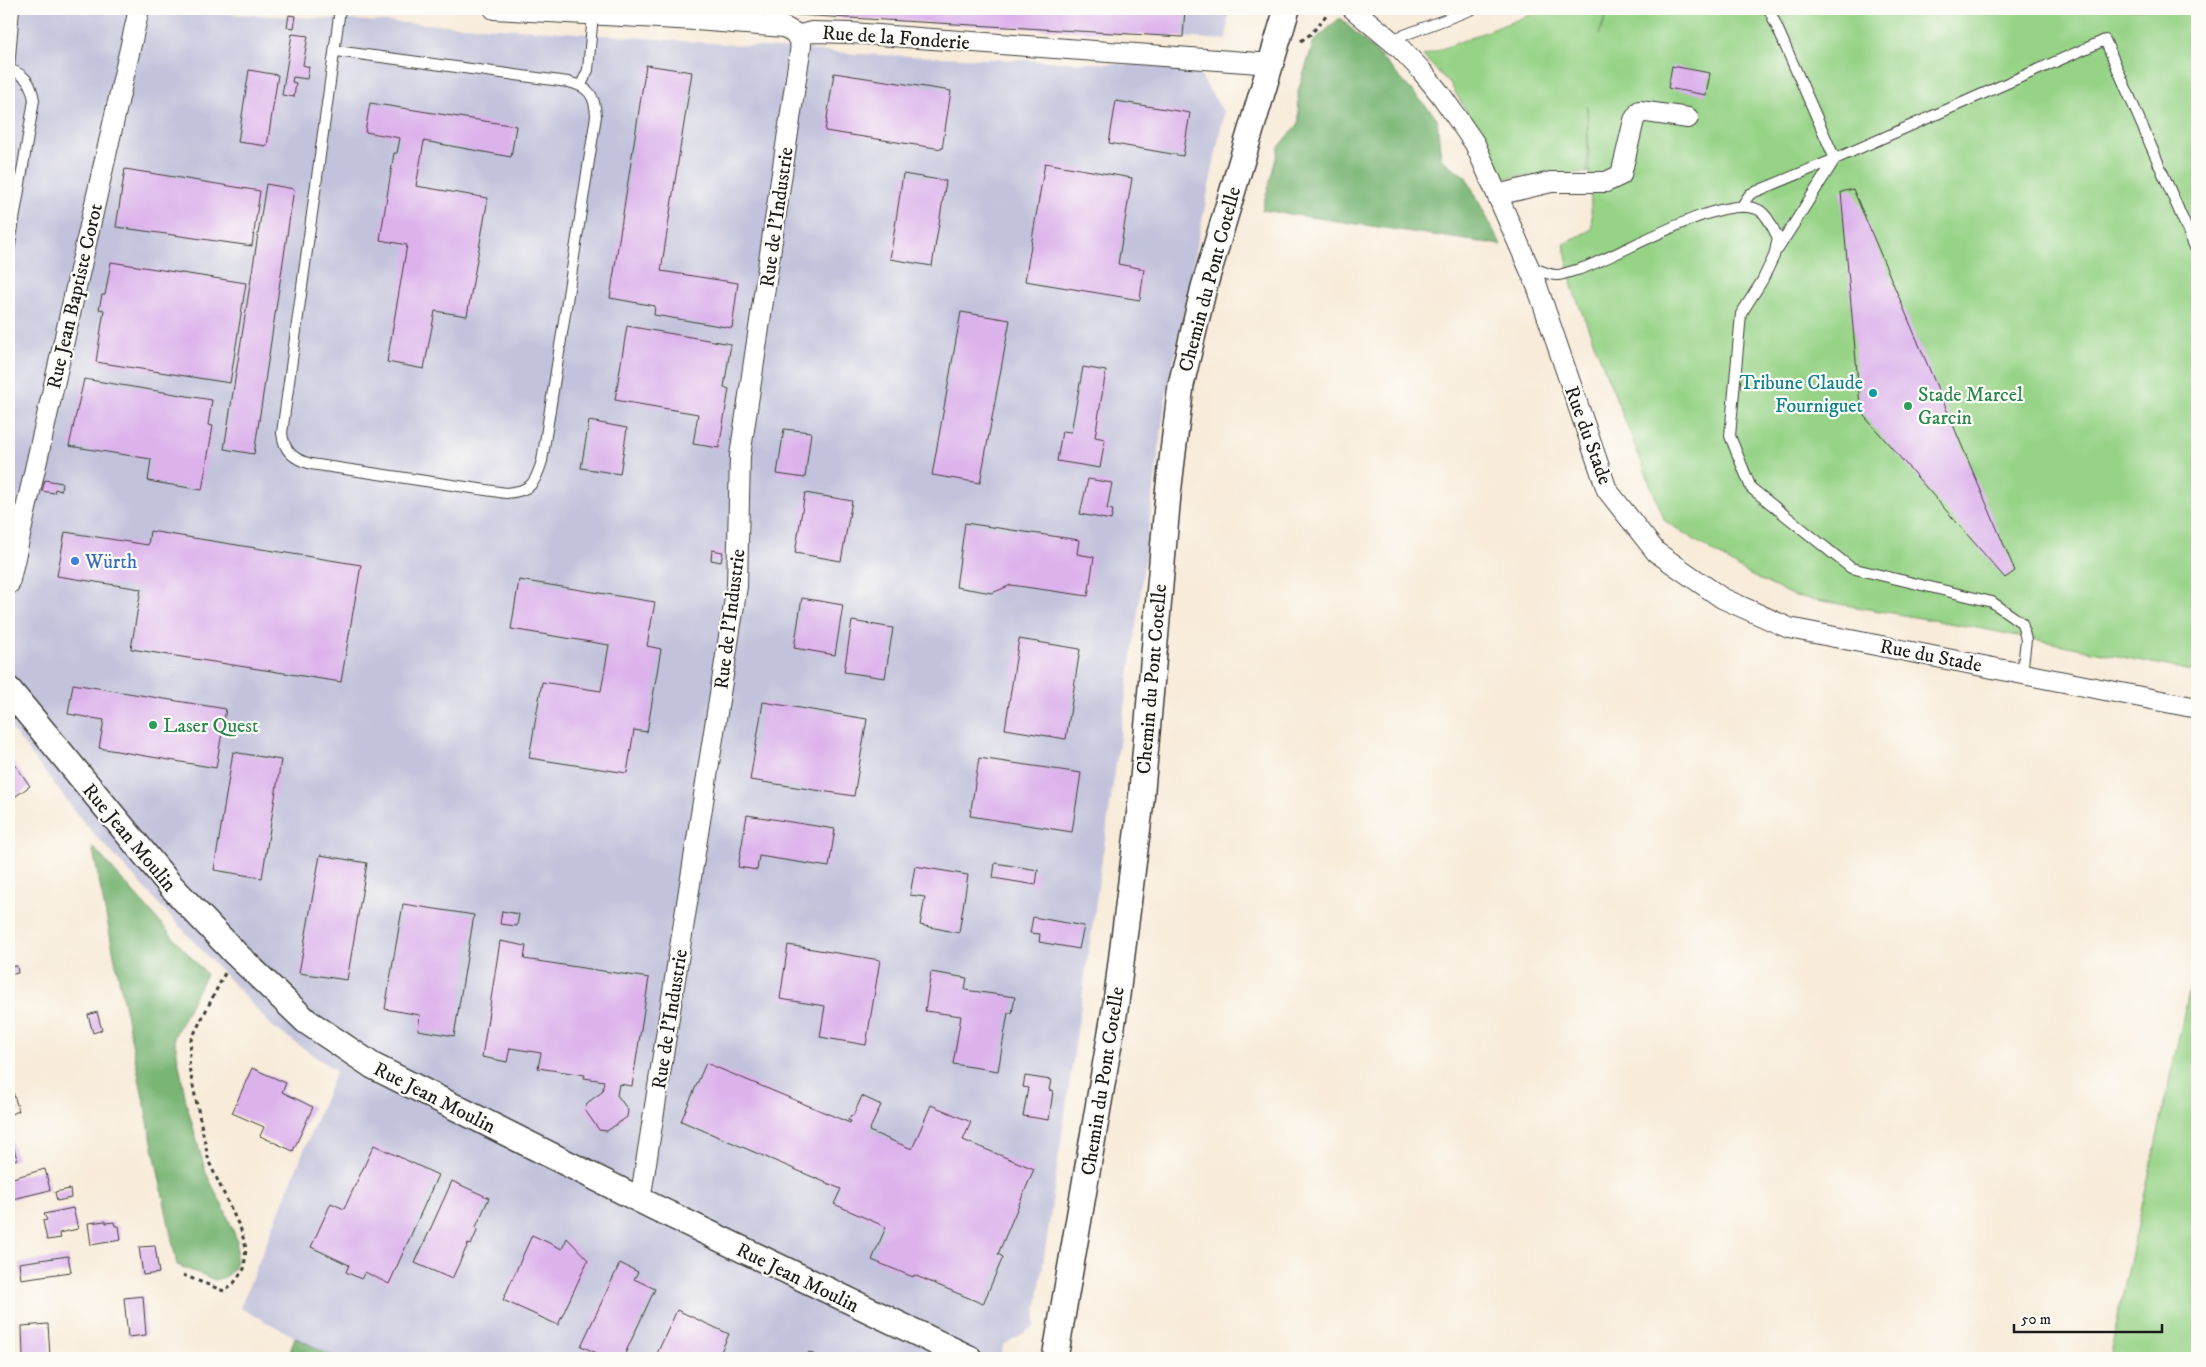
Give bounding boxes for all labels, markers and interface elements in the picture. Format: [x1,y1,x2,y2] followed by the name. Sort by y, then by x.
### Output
[821,21,970,56] street label: Rue de la Fonderie
[755,145,800,289] street label: Rue de l'Industrie
[1174,184,1247,375] street label: Chemin du Pont Cotelle
[42,201,109,392] street label: Rue Jean Baptiste Corot
[1740,371,1863,419] place label: Tribune Claude Fourniguet
[1558,383,1617,488] street label: Rue du Stade
[1918,383,2023,431] place label: Stade Marcel Garcin
[1867,387,1879,399] marker: Tribune Claude Fourniguet
[1902,400,1914,412] marker: Stade Marcel Garcin
[709,547,752,691] street label: Rue de l'Industrie
[84,550,138,575] place label: Würth
[69,555,81,567] marker: Würth
[1132,583,1173,775] street label: Chemin du Pont Cotelle
[1878,634,1984,679] street label: Rue du Stade
[163,714,258,739] place label: Laser Quest
[147,719,159,731] marker: Laser Quest
[76,779,182,898] street label: Rue Jean Moulin
[647,947,694,1091] street label: Rue de l'Industrie
[1076,985,1131,1177] street label: Chemin du Pont Cotelle
[369,1057,500,1140] street label: Rue Jean Moulin
[732,1238,863,1319] street label: Rue Jean Moulin
[2014,1302,2161,1334] scale bar
[2021,1310,2051,1329] text: 50 m

